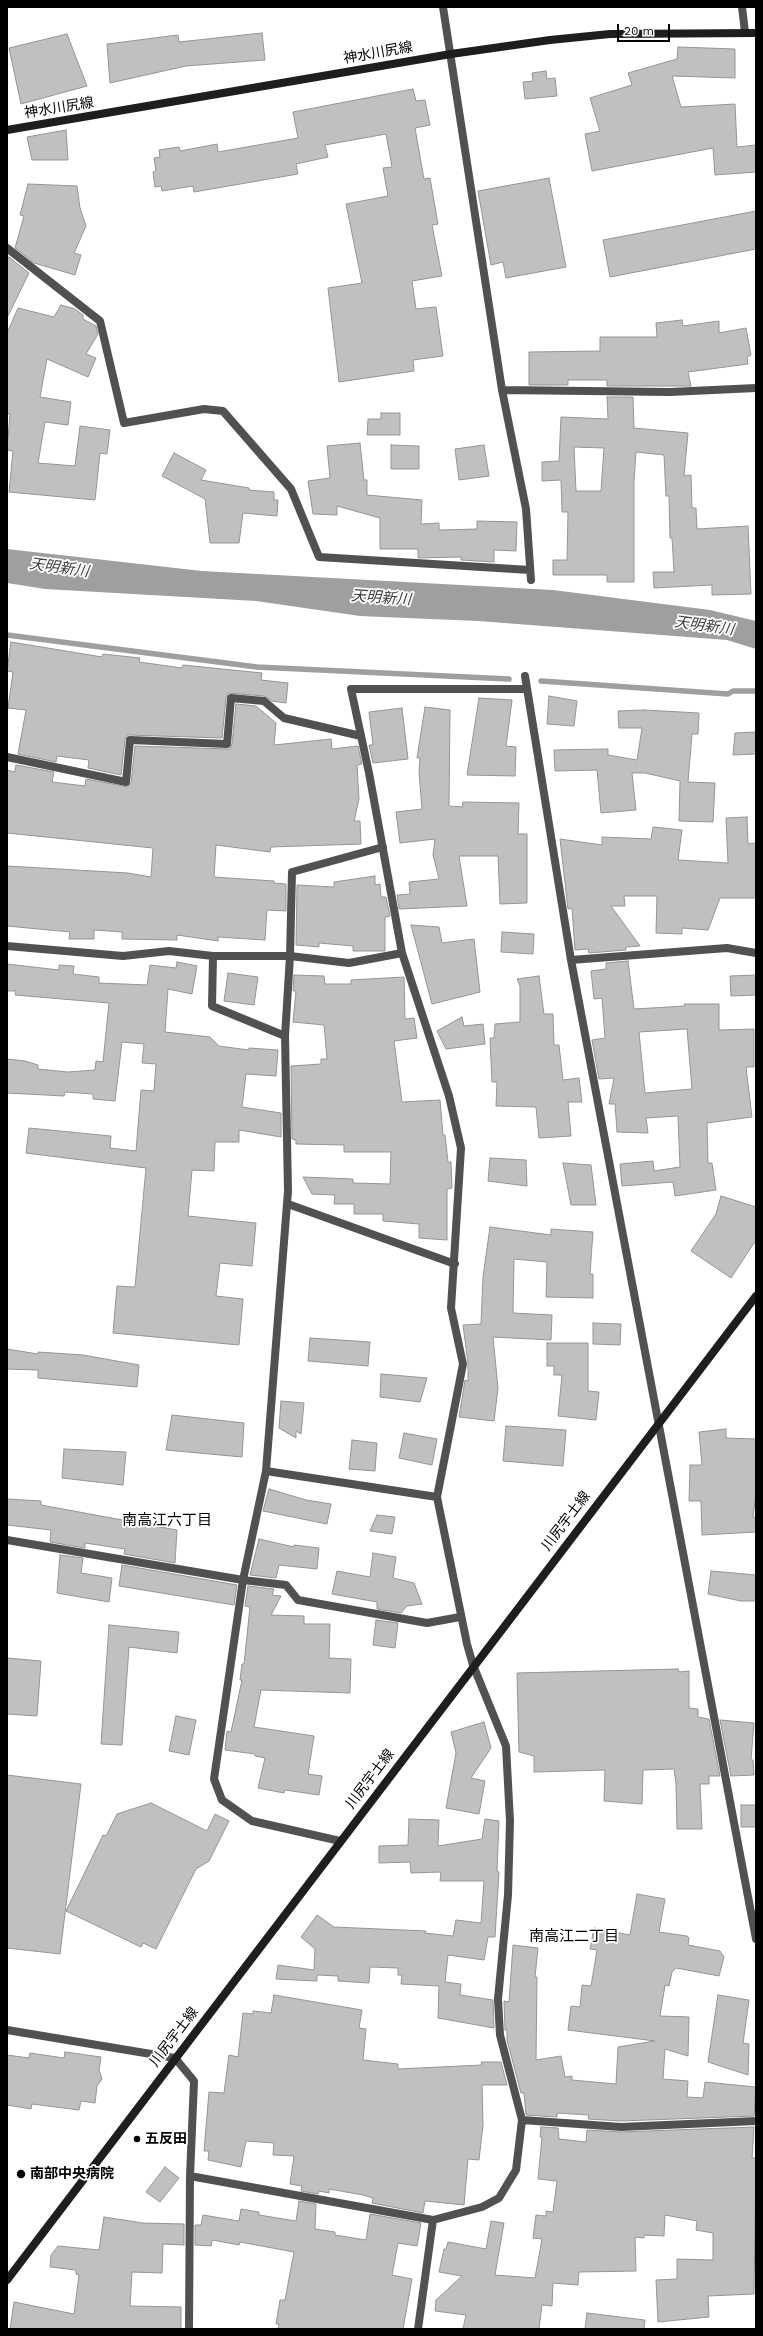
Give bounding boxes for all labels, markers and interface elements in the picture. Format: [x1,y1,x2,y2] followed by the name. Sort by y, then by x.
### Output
[619,16,672,42] scale bar
[624,24,654,38] text: 20 m
[342,39,414,67] street label: 神水川尻線
[23,94,95,122] street label: 神水川尻線
[28,555,90,581] water label: 天明新川
[350,587,412,609] water label: 天明新川
[673,613,735,639] water label: 天明新川
[538,1488,594,1554] street label: 川尻宇土線
[122,1512,212,1530] district label: 南高江六丁目
[342,1746,398,1812] street label: 川尻宇土線
[529,1928,619,1946] district label: 南高江二丁目
[146,2004,202,2070] street label: 川尻宇土線
[145,2131,187,2147] place label: 五反田
[132,2134,142,2144] marker: 五反田
[30,2166,114,2182] place label: 南部中央病院
[15,2168,27,2180] marker: 南部中央病院

